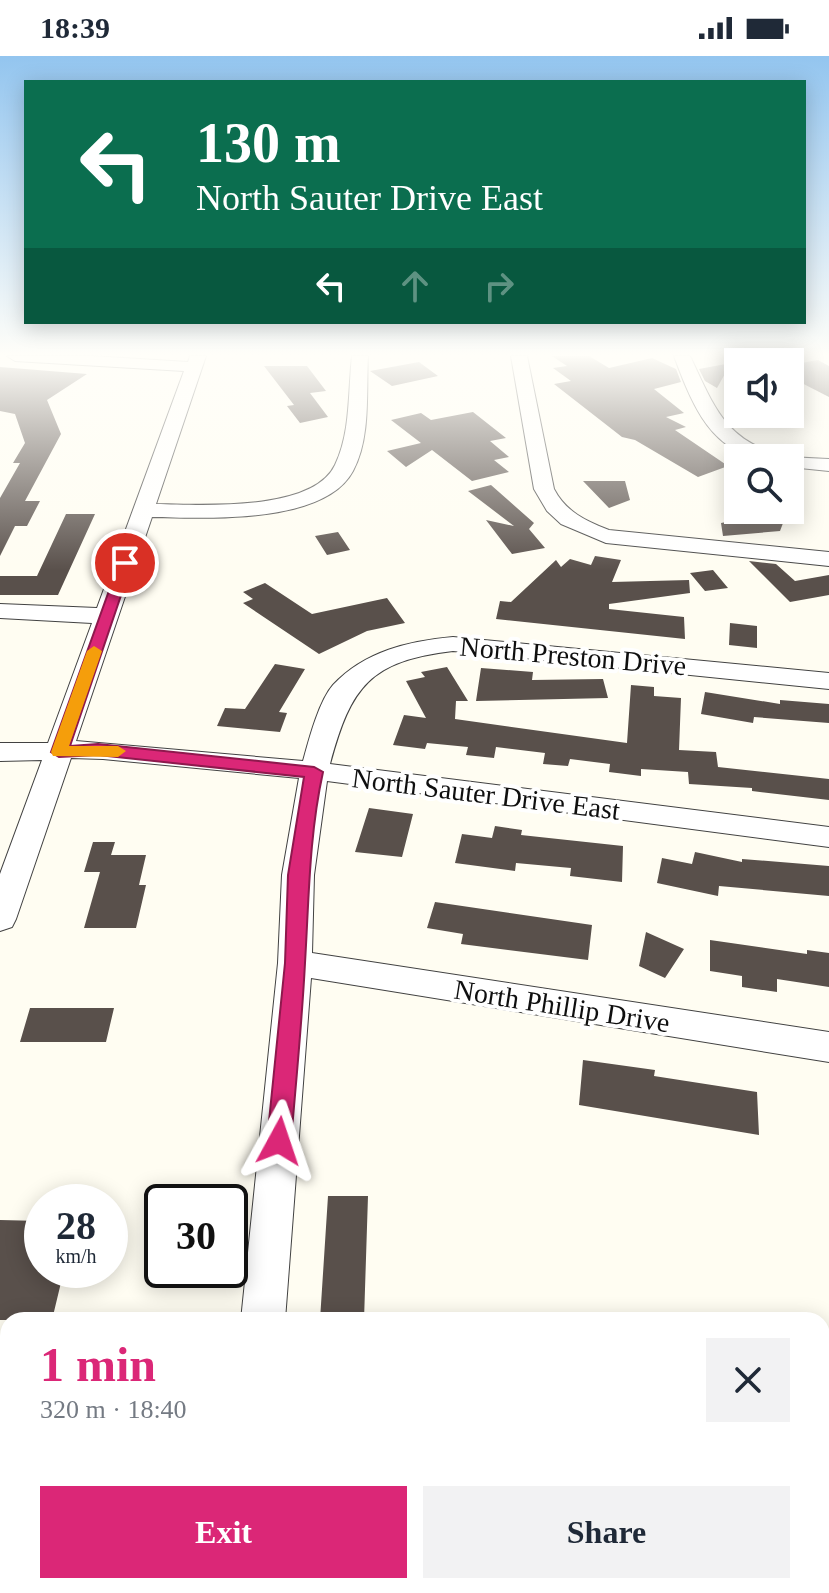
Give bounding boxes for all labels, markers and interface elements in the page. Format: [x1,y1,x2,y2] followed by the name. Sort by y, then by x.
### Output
[40,11,110,44] text: 18:39
[64,112,168,216] icon: left
[196,112,341,174] text: 130 m
[196,178,543,218] text: North Sauter Drive East
[309,264,353,308] icon: left
[393,264,437,308] icon: ahead
[477,264,521,308] icon: right
[724,348,804,524] map controls
[724,348,804,428] button: sound
[724,444,804,524] button: search
[91,529,159,597] pin
[103,541,147,585] icon: arrive
[459,631,687,681] street label: North Preston Drive
[350,762,622,826] street label: North Sauter Drive East
[452,974,672,1038] street label: North Phillip Drive
[237,1099,321,1183] position arrow
[144,1184,248,1288] speed limit sign: 30
[56,1203,96,1248] text: 28
[55,1245,97,1267] text: km/h
[40,1338,156,1391] text: 1 min
[706,1338,790,1422] button: close
[40,1395,187,1424] text: 320 m · 18:40
[40,1486,407,1578] button: Exit
[423,1486,790,1578] button: Share

